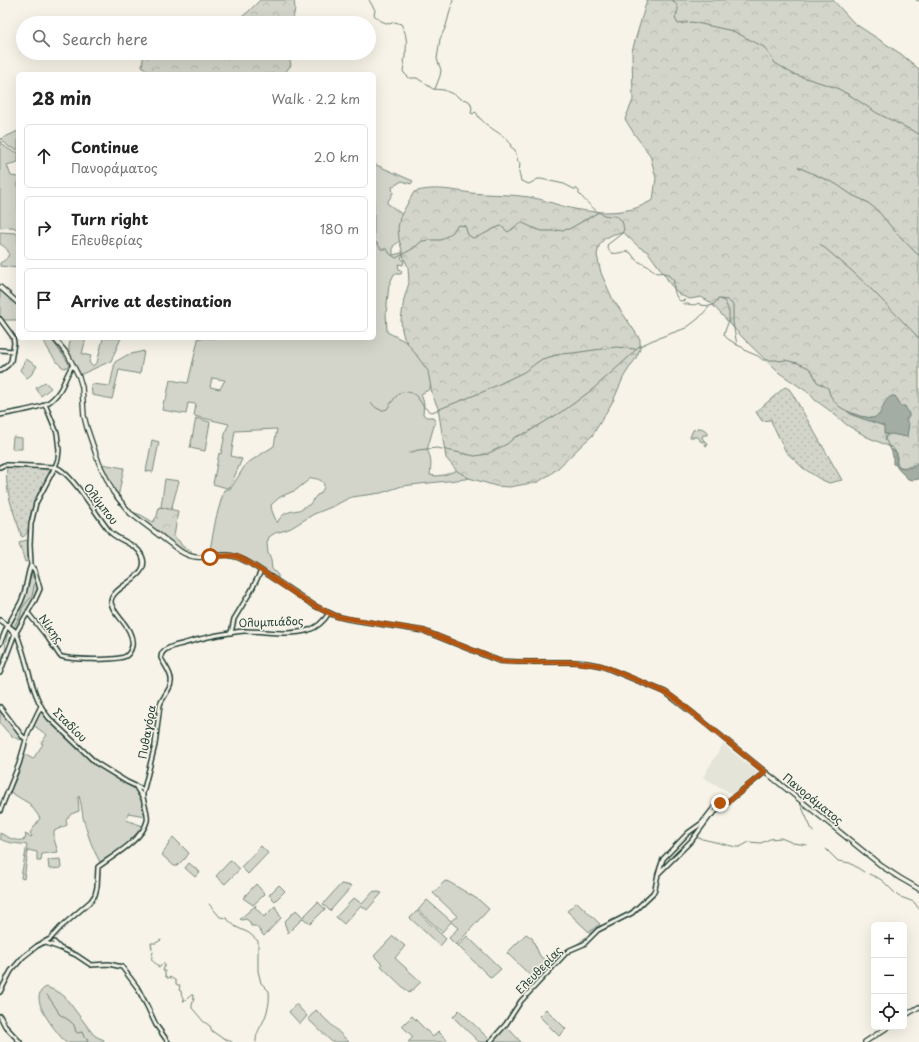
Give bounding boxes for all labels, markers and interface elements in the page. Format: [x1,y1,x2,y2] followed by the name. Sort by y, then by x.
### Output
[16,16,376,60] search box
[30,27,52,49] icon: search
[62,27,148,50] text: Search here
[32,85,91,111] text: 28 min
[271,89,360,108] text: Walk · 2.2 km
[71,135,139,158] text: Continue
[33,145,55,167] icon: ahead
[314,147,359,166] text: 2.0 km
[71,158,158,177] text: Πανοράματος
[71,207,148,230] text: Turn right
[33,217,55,239] icon: right
[320,219,359,238] text: 180 m
[71,230,143,249] text: Ελευθερίας
[33,289,55,311] icon: arrive
[71,289,232,312] text: Arrive at destination
[80,479,123,528] street label: Ολύμπου
[201,548,219,566] route start
[35,611,68,647] street label: Νίκης
[238,612,304,631] street label: Ολυμπιάδος
[49,704,91,746] street label: Σταδίου
[133,704,160,760] street label: Πυθαγόρα
[779,769,847,829] street label: Πανοράματος
[711,794,729,812] route end
[871,922,907,1030] map controls
[871,922,907,958] button: +
[511,942,566,997] street label: Ελευθερίας
[871,958,907,994] button: −
[871,994,907,1030] button: locate

